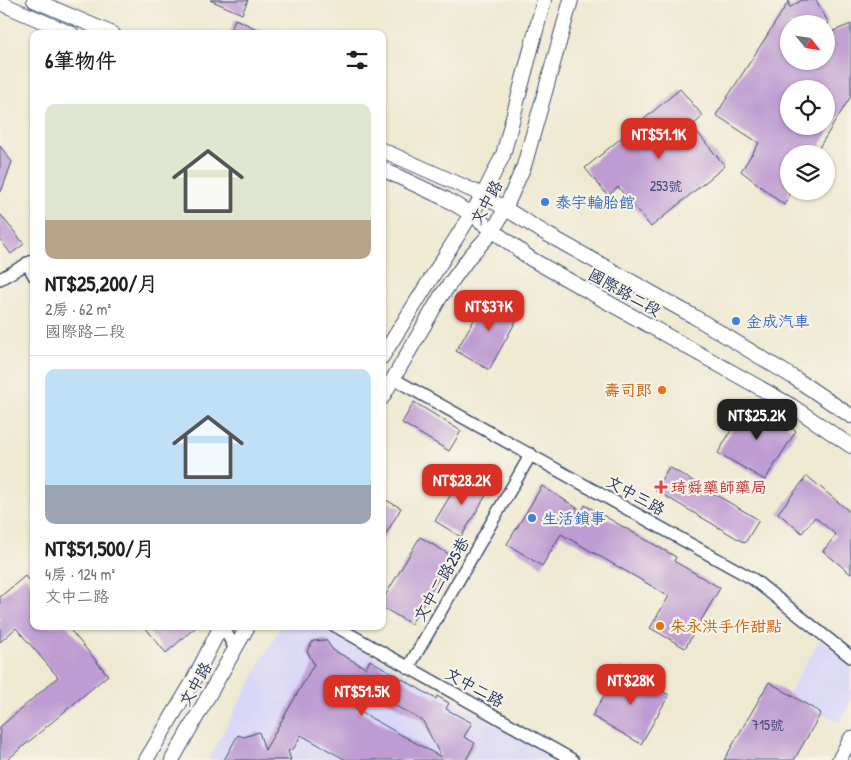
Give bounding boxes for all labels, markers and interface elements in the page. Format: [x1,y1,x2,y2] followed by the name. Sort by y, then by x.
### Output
[780,15,835,70] north arrow
[780,15,835,200] map controls
[45,46,116,75] text: 6筆物件
[343,46,371,74] icon: filters
[780,80,835,135] button: locate
[607,118,711,160] pin: NT$51.1K
[632,123,686,145] text: NT$51.1K
[163,136,253,226] icon: home
[780,145,835,200] button: layers
[465,176,507,228] street label: 文中路
[650,176,682,195] house number: 253號
[555,191,635,213] place label: 泰宇輪胎館
[539,196,551,208] marker: 泰宇輪胎館
[585,263,665,321] street label: 國際路二段
[45,269,158,298] text: NT$25,200/月
[448,290,530,332] pin: NT$37K
[465,295,513,317] text: NT$37K
[45,298,111,320] text: 2房 · 62 m²
[746,310,810,332] place label: 金成汽車
[730,315,742,327] marker: 金成汽車
[45,320,125,342] text: 國際路二段
[604,379,652,401] place label: 壽司郎
[656,384,668,396] marker: 壽司郎
[705,398,809,441] pin: NT$25.2K
[163,402,253,492] icon: home
[728,404,786,426] text: NT$25.2K
[410,464,514,506] pin: NT$28.2K
[433,469,491,491] text: NT$28.2K
[603,470,669,520] street label: 文中三路
[671,476,767,498] place label: 琦舜藥師藥局
[655,481,667,493] marker: 琦舜藥師藥局
[542,507,606,529] place label: 生活鎖事
[526,512,538,524] marker: 生活鎖事
[408,533,474,625] street label: 文中二路25巷
[45,534,155,563] text: NT$51,500/月
[45,563,115,585] text: 4房 · 124 m²
[45,585,109,607] text: 文中二路
[670,615,782,637] place label: 朱永洪手作甜點
[654,620,666,632] marker: 朱永洪手作甜點
[173,658,217,710] street label: 文中路
[442,662,508,712] street label: 文中二路
[590,664,672,706] pin: NT$28K
[608,669,654,691] text: NT$28K
[310,674,414,717] pin: NT$51.5K
[334,680,390,702] text: NT$51.5K
[752,715,784,734] house number: 715號

